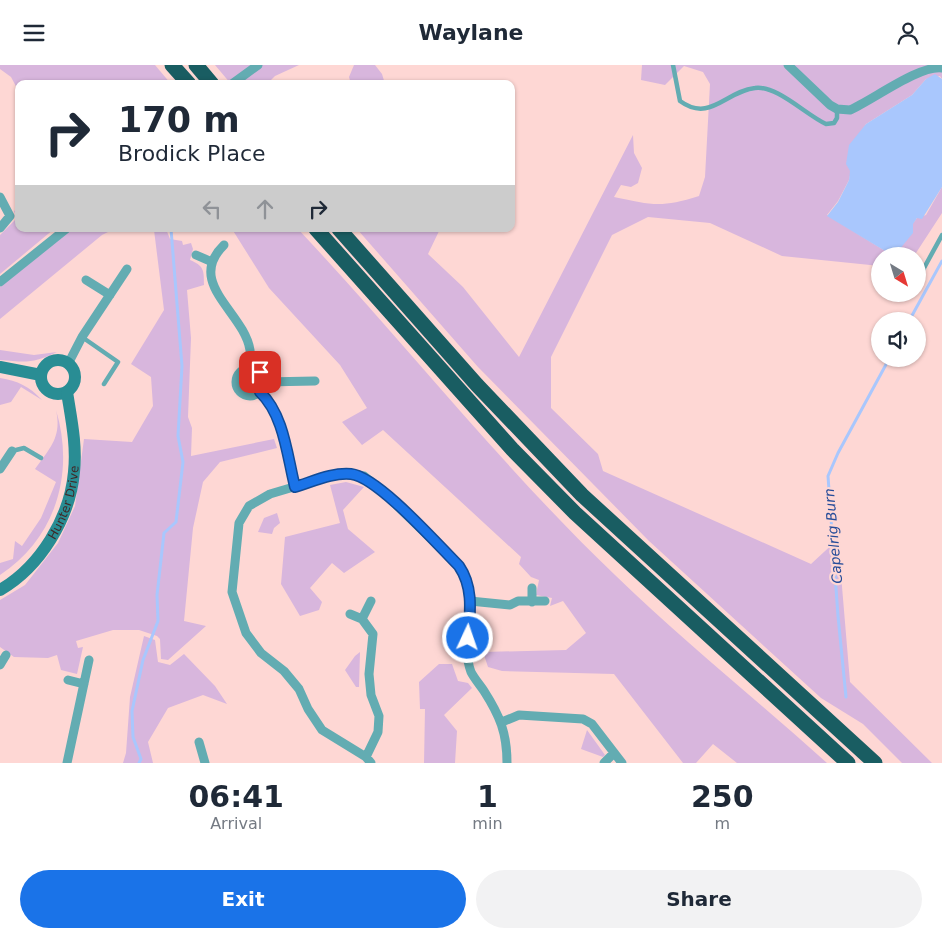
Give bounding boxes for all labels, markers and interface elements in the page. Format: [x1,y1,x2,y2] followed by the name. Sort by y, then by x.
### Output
[20,19,48,47] icon: menu
[894,19,922,47] icon: person
[419,20,523,45] text: Waylane
[35,100,100,165] icon: right
[118,100,240,140] text: 170 m
[118,141,266,166] text: Brodick Place
[198,195,226,223] icon: left
[251,195,279,223] icon: ahead
[304,195,332,223] icon: right
[871,247,926,303] north arrow
[871,247,926,367] map controls
[871,312,926,367] button: sound
[239,351,281,393] pin
[246,358,274,386] icon: arrive
[45,465,82,542] street label: Hunter Drive
[821,488,845,584] water label: Capelrig Burn
[441,611,493,663] position arrow
[188,779,284,814] text: 06:41
[477,779,498,814] text: 1
[691,779,754,814] text: 250
[210,814,262,833] text: Arrival
[472,814,503,833] text: min
[714,814,730,833] text: m
[20,870,466,928] button: Exit
[476,870,922,928] button: Share

